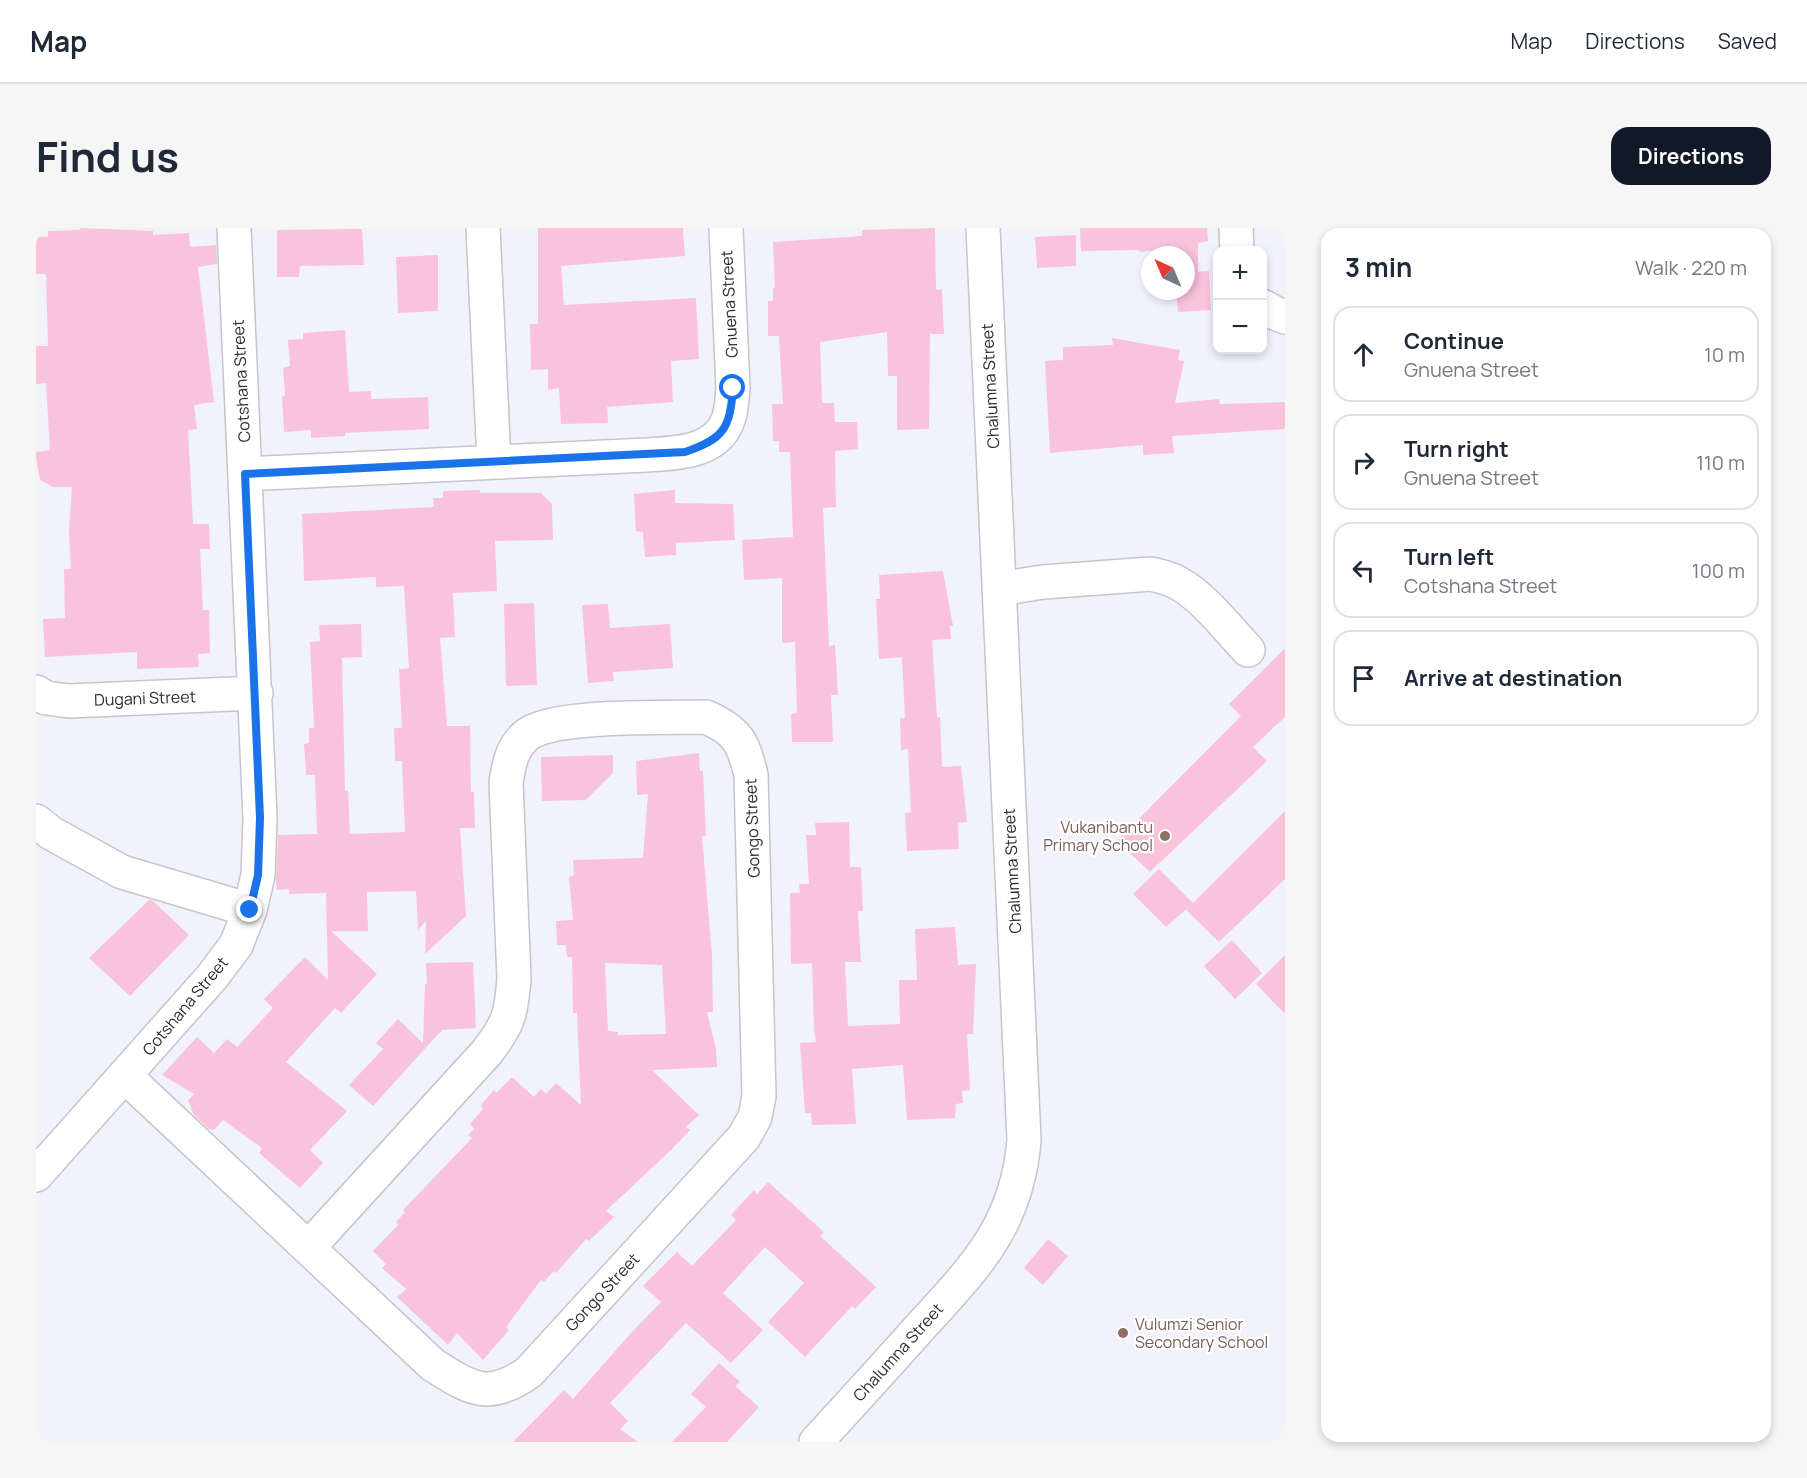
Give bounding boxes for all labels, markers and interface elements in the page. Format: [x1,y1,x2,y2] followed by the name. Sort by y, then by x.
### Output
[30,22,87,60] text: Map
[1511,27,1552,55] text: Map
[1585,27,1685,55] text: Directions
[1718,27,1777,55] text: Saved
[36,127,179,185] text: Find us
[1611,127,1771,185] button: Directions
[1141,246,1195,300] north arrow
[1213,246,1267,354] map controls
[1213,246,1267,300] button: +
[1345,249,1412,285] text: 3 min
[715,250,743,358] street label: Gnuena Street
[1635,254,1747,281] text: Walk · 220 m
[1213,300,1267,354] button: −
[227,319,255,443] street label: Cotshana Street
[976,323,1004,449] street label: Chalumna Street
[1404,326,1504,356] text: Continue
[1347,338,1380,371] icon: ahead
[1704,341,1745,368] text: 10 m
[1404,356,1539,383] text: Gnuena Street
[719,374,745,400] route start
[1404,434,1509,464] text: Turn right
[1347,446,1380,479] icon: right
[1696,449,1745,476] text: 110 m
[1404,464,1539,491] text: Gnuena Street
[1404,542,1494,572] text: Turn left
[1347,554,1380,587] icon: left
[1692,557,1745,584] text: 100 m
[1404,572,1557,599] text: Cotshana Street
[1347,662,1380,695] icon: arrive
[1404,663,1622,693] text: Arrive at destination
[94,685,196,711] street label: Dugani Street
[739,778,765,878] street label: Gongo Street
[998,808,1026,934] street label: Chalumna Street
[1043,816,1153,856] place label: Vukanibantu Primary School
[1158,829,1172,843] marker: Vukanibantu Primary School
[236,896,262,922] route end
[137,952,233,1060] street label: Cotshana Street
[560,1248,644,1336] street label: Gongo Street
[848,1298,948,1406] street label: Chalumna Street
[1135,1313,1268,1353] place label: Vulumzi Senior Secondary School
[1116,1326,1130,1340] marker: Vulumzi Senior Secondary School

